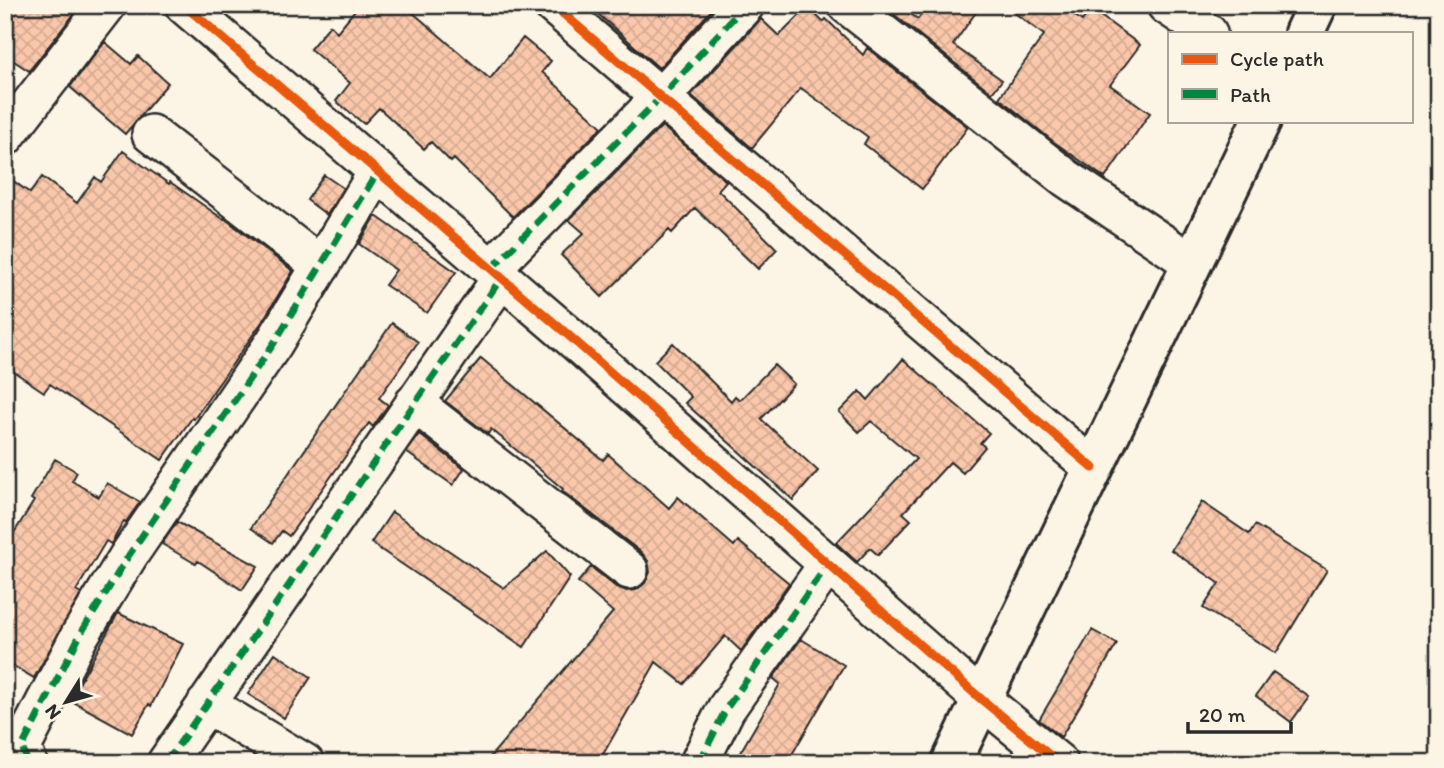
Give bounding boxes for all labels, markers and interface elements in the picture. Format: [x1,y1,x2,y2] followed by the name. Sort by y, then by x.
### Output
[1168,32,1412,122] legend
[1230,46,1324,71] text: Cycle path
[1230,82,1271,107] text: Path
[32,666,102,736] north arrow
[1188,691,1292,735] scale bar
[40,700,66,724] text: N
[1199,702,1246,727] text: 20 m

